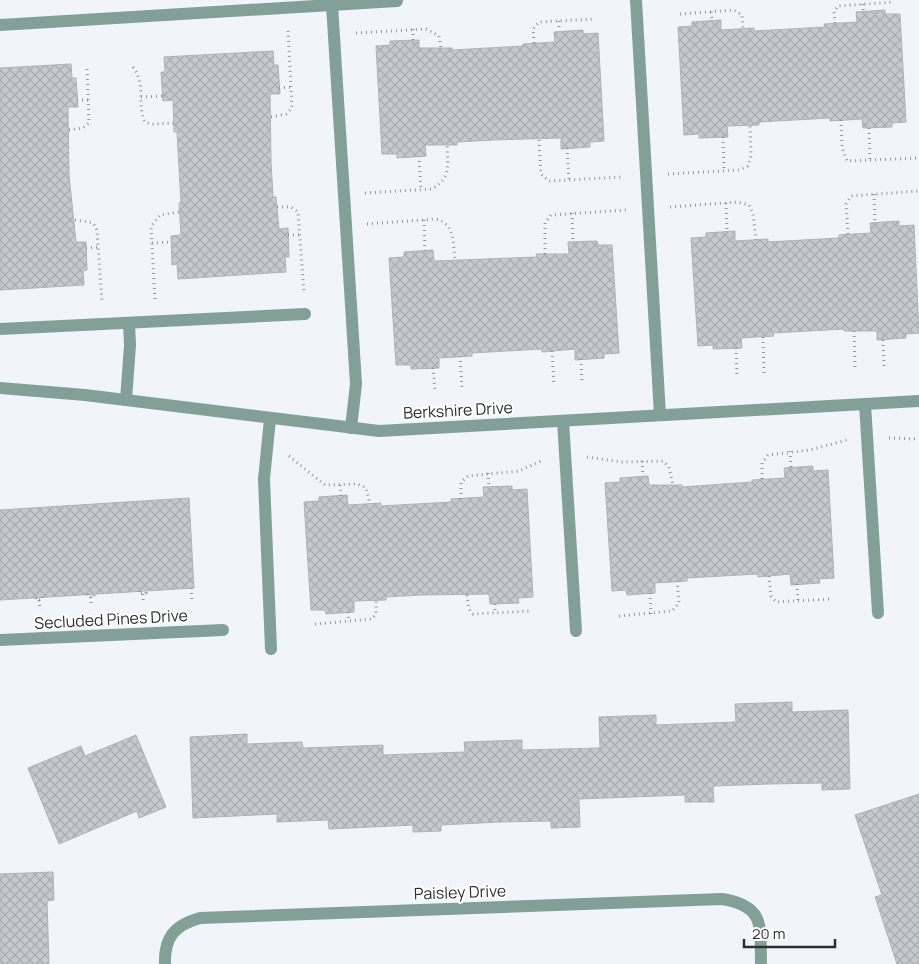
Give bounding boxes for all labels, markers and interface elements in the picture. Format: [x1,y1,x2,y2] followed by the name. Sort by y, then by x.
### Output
[403,396,513,424] street label: Berkshire Drive
[34,604,188,634] street label: Secluded Pines Drive
[413,879,507,905] street label: Paisley Drive
[744,916,835,948] scale bar
[752,923,785,944] text: 20 m

